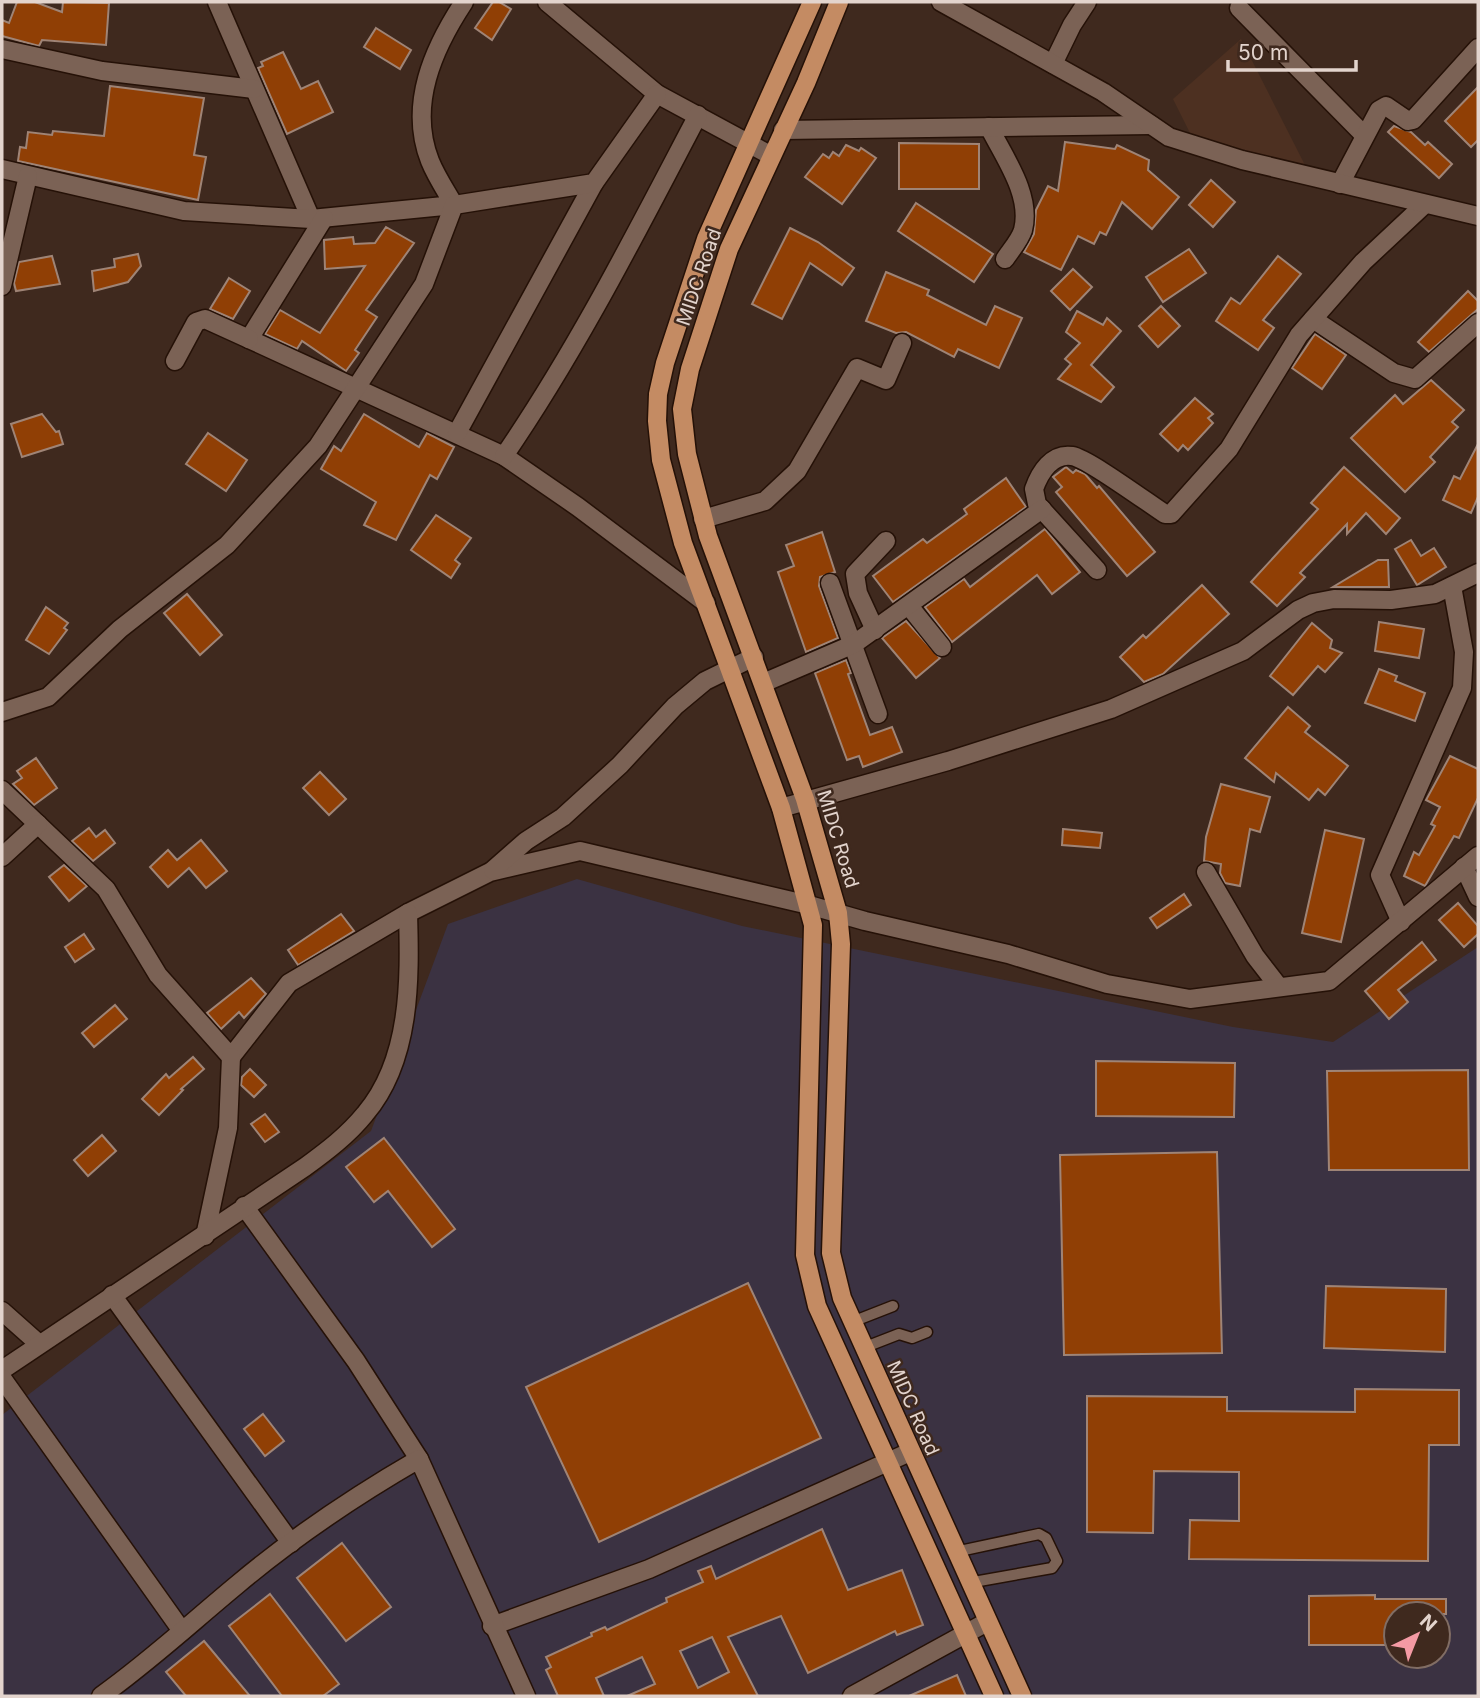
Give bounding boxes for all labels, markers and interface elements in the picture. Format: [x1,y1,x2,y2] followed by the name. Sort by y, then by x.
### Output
[1228,28,1356,72] scale bar
[1238,40,1288,65] text: 50 m
[672,225,726,329] street label: MIDC Road
[812,787,864,891] street label: MIDC Road
[882,1357,944,1459] street label: MIDC Road
[1382,1600,1452,1670] north arrow
[1415,1610,1441,1636] text: N

